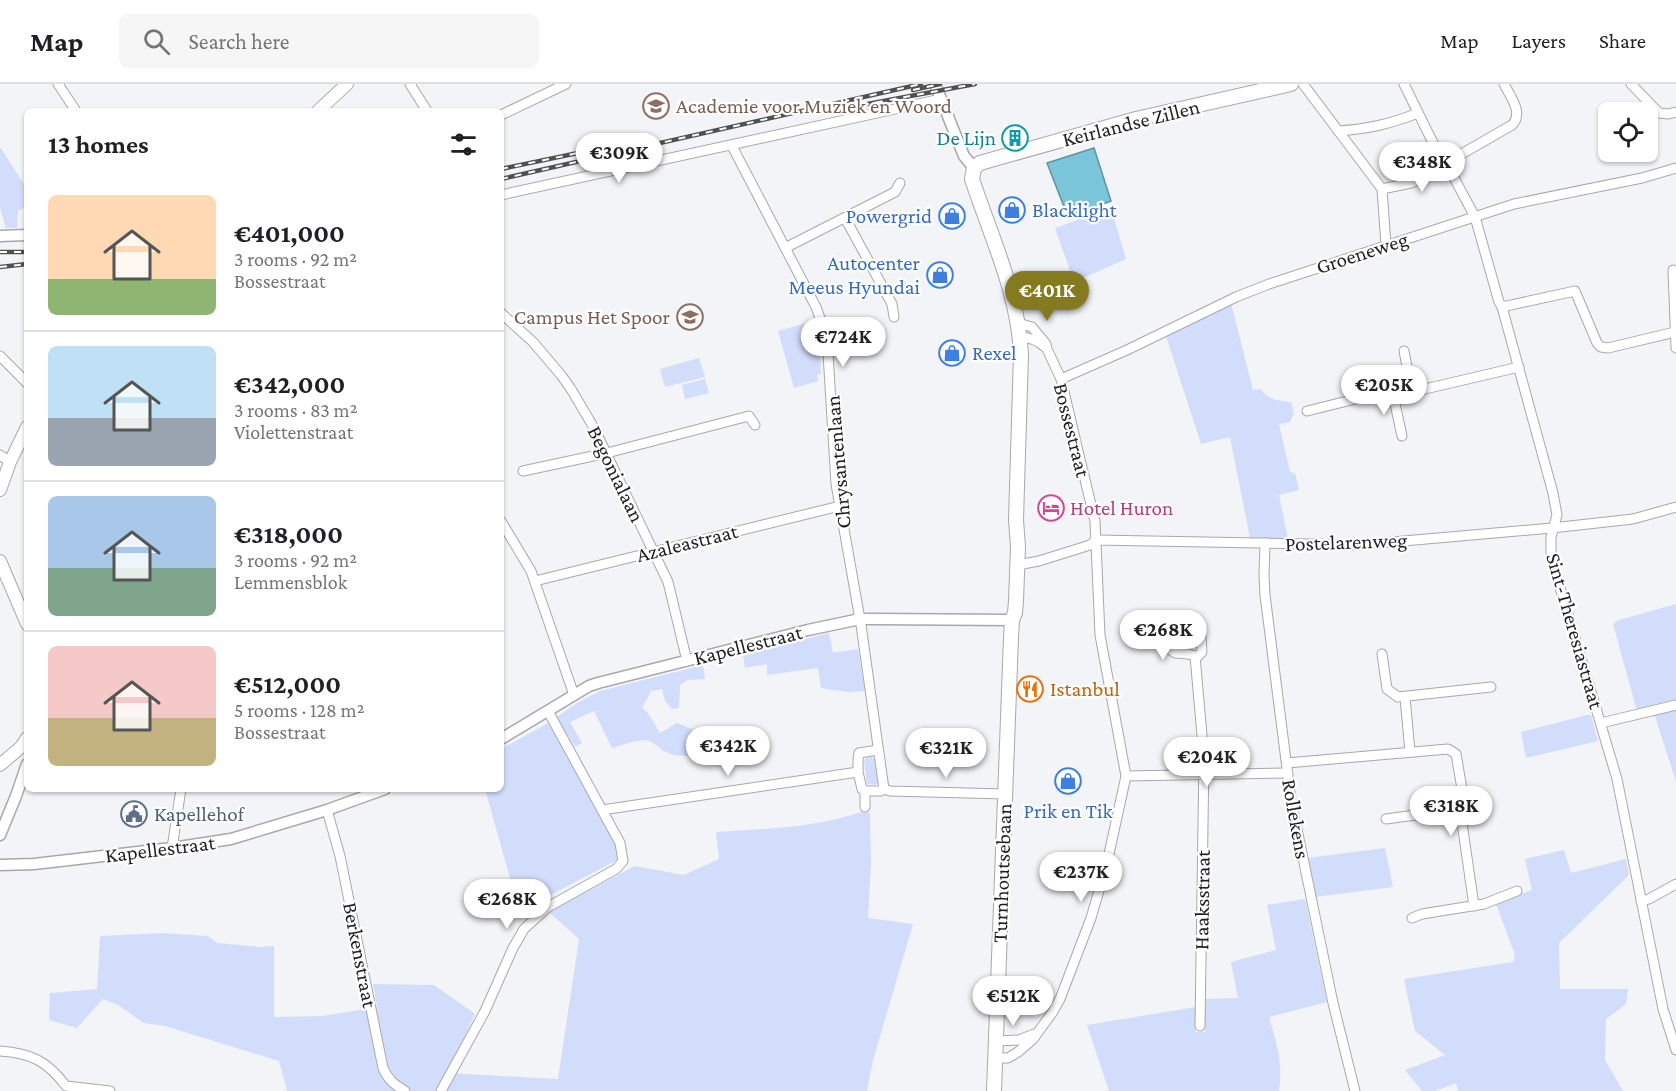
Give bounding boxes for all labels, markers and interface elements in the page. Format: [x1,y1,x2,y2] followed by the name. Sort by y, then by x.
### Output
[119,14,539,68] search box
[140,25,173,58] icon: search
[30,26,83,57] text: Map
[188,29,289,54] text: Search here
[1440,29,1479,53] text: Map
[1512,29,1566,53] text: Layers
[1599,29,1646,53] text: Share
[641,91,671,121] school or university icon: Academie voor Muziek en Woord
[676,94,952,118] place label: Academie voor Muziek en Woord
[1060,94,1202,152] street label: Keirlandse Zillen
[1598,102,1658,162] map controls
[1598,102,1658,162] button: locate
[1000,123,1030,153] building icon: De Lijn
[936,126,996,150] place label: De Lijn
[447,128,480,161] icon: filters
[48,130,149,159] text: 13 homes
[577,133,661,184] pin: €309K
[590,141,648,163] text: €309K
[1380,142,1464,193] pin: €348K
[1393,150,1451,172] text: €348K
[997,195,1027,225] shop icon: Blacklight
[1032,198,1118,222] place label: Blacklight
[937,201,967,231] shop icon: Powergrid
[846,204,932,228] place label: Powergrid
[96,219,168,291] icon: home
[234,219,345,248] text: €401,000
[1313,227,1411,279] street label: Groeneweg
[234,248,357,270] text: 3 rooms · 92 m²
[789,251,921,299] place label: Autocenter Meeus Hyundai
[925,260,955,290] shop icon: Autocenter Meeus Hyundai
[234,270,326,292] text: Bossestraat
[1005,271,1089,322] pin: €401K
[1019,279,1075,301] text: €401K
[675,302,705,332] school or university icon: Campus Het Spoor
[514,305,671,329] place label: Campus Het Spoor
[801,317,885,368] pin: €724K
[815,325,871,347] text: €724K
[937,338,967,368] shop icon: Rexel
[972,341,1017,365] place label: Rexel
[1342,365,1426,416] pin: €205K
[96,370,168,442] icon: home
[234,370,345,399] text: €342,000
[1355,373,1413,395] text: €205K
[1049,380,1096,481] street label: Bossestraat
[820,394,856,530] street label: Chrysantenlaan
[234,399,357,421] text: 3 rooms · 83 m²
[234,421,353,443] text: Violettenstraat
[582,422,650,526] street label: Begonialaan
[1036,493,1066,523] hotel icon: Hotel Huron
[1070,496,1173,520] place label: Hotel Huron
[634,519,741,567] street label: Azaleastraat
[96,520,168,592] icon: home
[234,520,343,549] text: €318,000
[1285,528,1407,556] street label: Postelarenweg
[234,549,357,571] text: 3 rooms · 92 m²
[1541,550,1609,713] street label: Sint-Theresiastraat
[234,571,347,593] text: Lemmensblok
[1121,610,1205,661] pin: €268K
[1134,618,1192,640] text: €268K
[691,620,806,670] street label: Kapellestraat
[96,670,168,742] icon: home
[234,670,341,699] text: €512,000
[1015,674,1045,704] restaurant icon: Istanbul
[1050,677,1120,701] place label: Istanbul
[234,699,365,721] text: 5 rooms · 128 m²
[234,721,326,743] text: Bossestraat
[686,726,770,777] pin: €342K
[904,728,988,779] pin: €321K
[700,734,756,756] text: €342K
[919,736,973,758] text: €321K
[1165,737,1249,788] pin: €204K
[1177,745,1237,767] text: €204K
[1053,766,1083,796] shop icon: Prik en Tik
[1277,777,1315,861] street label: Rollekens
[1409,786,1493,837] pin: €318K
[1424,794,1478,816] text: €318K
[119,799,149,829] public building icon: Kapellehof
[1024,799,1112,823] place label: Prik en Tik
[154,802,246,826] place label: Kapellehof
[988,803,1016,943] street label: Turnhoutsebaan
[104,830,217,868] street label: Kapellestraat
[1189,849,1215,950] street label: Haaksstraat
[1039,852,1123,903] pin: €237K
[1053,860,1109,882] text: €237K
[465,879,549,930] pin: €268K
[478,887,536,909] text: €268K
[338,900,382,1011] street label: Berkenstraat
[971,976,1055,1027] pin: €512K
[986,984,1040,1006] text: €512K

